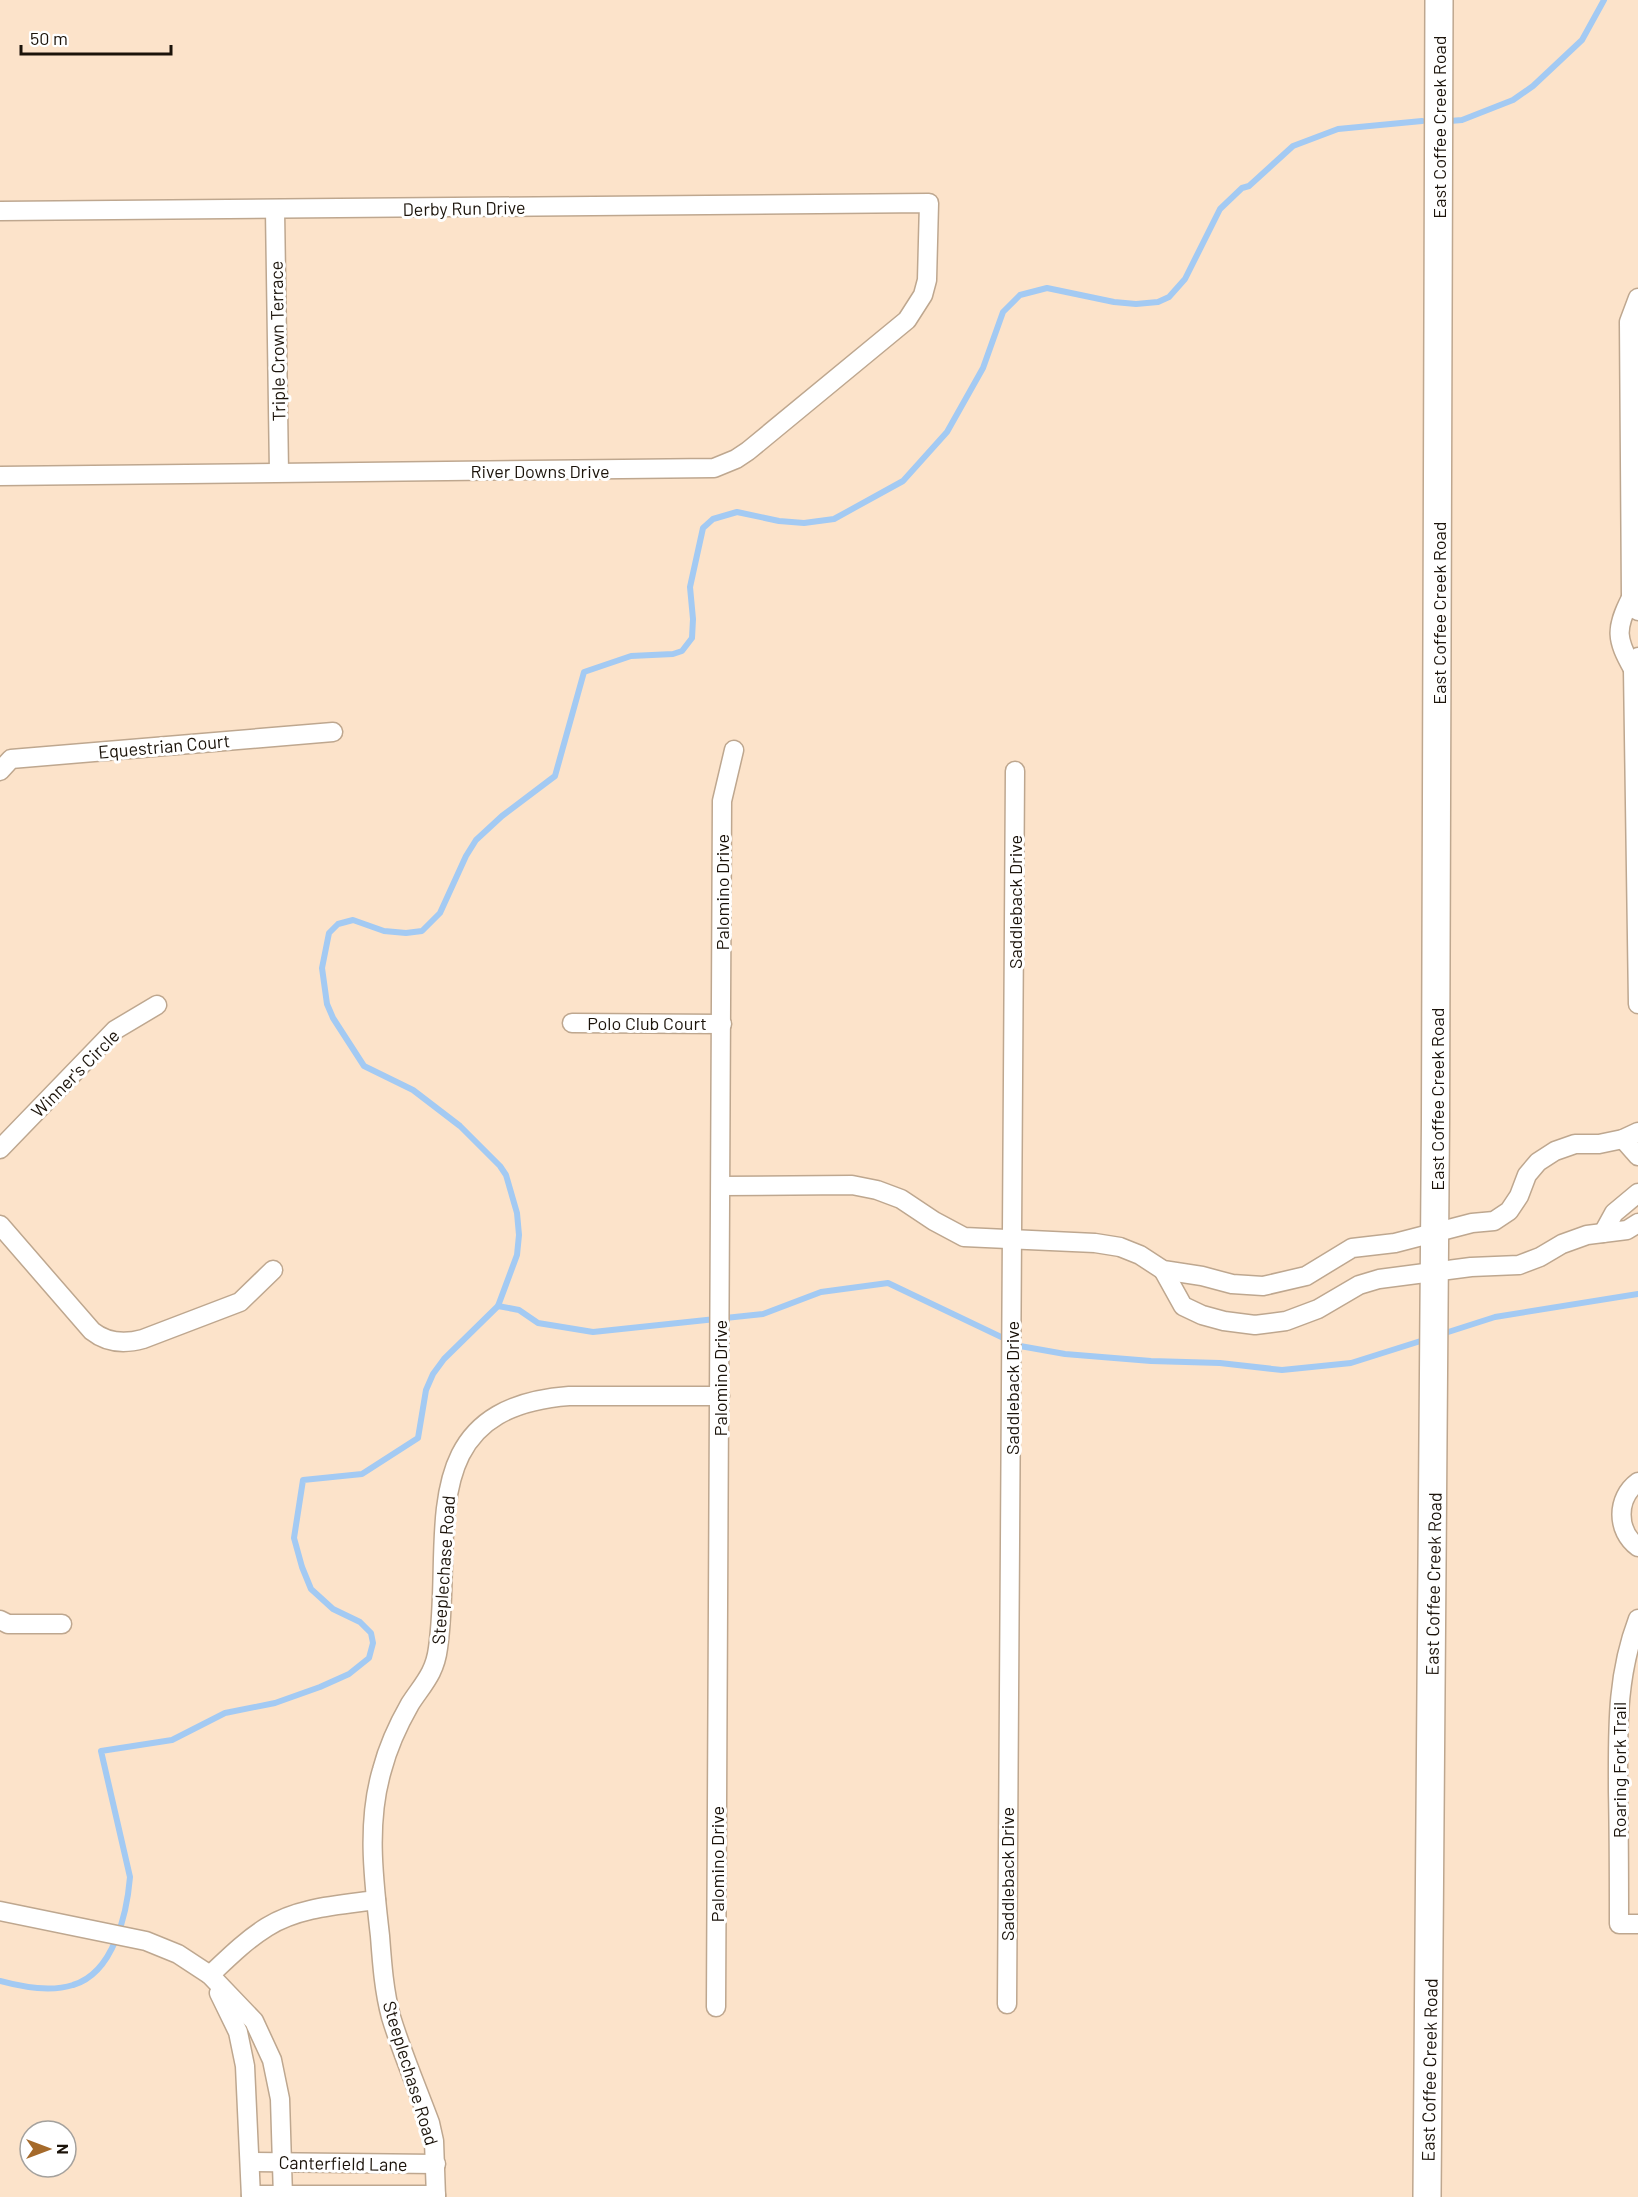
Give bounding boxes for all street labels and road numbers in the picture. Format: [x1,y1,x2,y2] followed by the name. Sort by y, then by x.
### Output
[1428,35,1450,219] street label: East Coffee Creek Road
[402,196,526,220] street label: Derby Run Drive
[265,261,289,421] street label: Triple Crown Terrace
[470,460,610,482] street label: River Downs Drive
[1428,521,1450,705] street label: East Coffee Creek Road
[97,729,231,763] street label: Equestrian Court
[711,834,733,950] street label: Palomino Drive
[1004,835,1026,969] street label: Saddleback Drive
[1426,1007,1448,1191] street label: East Coffee Creek Road
[587,1012,707,1034] street label: Polo Club Court
[26,1024,124,1122] street label: Winner's Circle
[709,1320,731,1436] street label: Palomino Drive
[1001,1321,1023,1455] street label: Saddleback Drive
[1420,1492,1446,1676] street label: East Coffee Creek Road
[427,1495,459,1645] street label: Steeplechase Road
[1608,1702,1630,1838] street label: Roaring Fork Trail
[706,1806,728,1922] street label: Palomino Drive
[996,1807,1018,1941] street label: Saddleback Drive
[1416,1978,1442,2162] street label: East Coffee Creek Road
[379,1998,443,2148] street label: Steeplechase Road
[278,2151,408,2175] street label: Canterfield Lane

